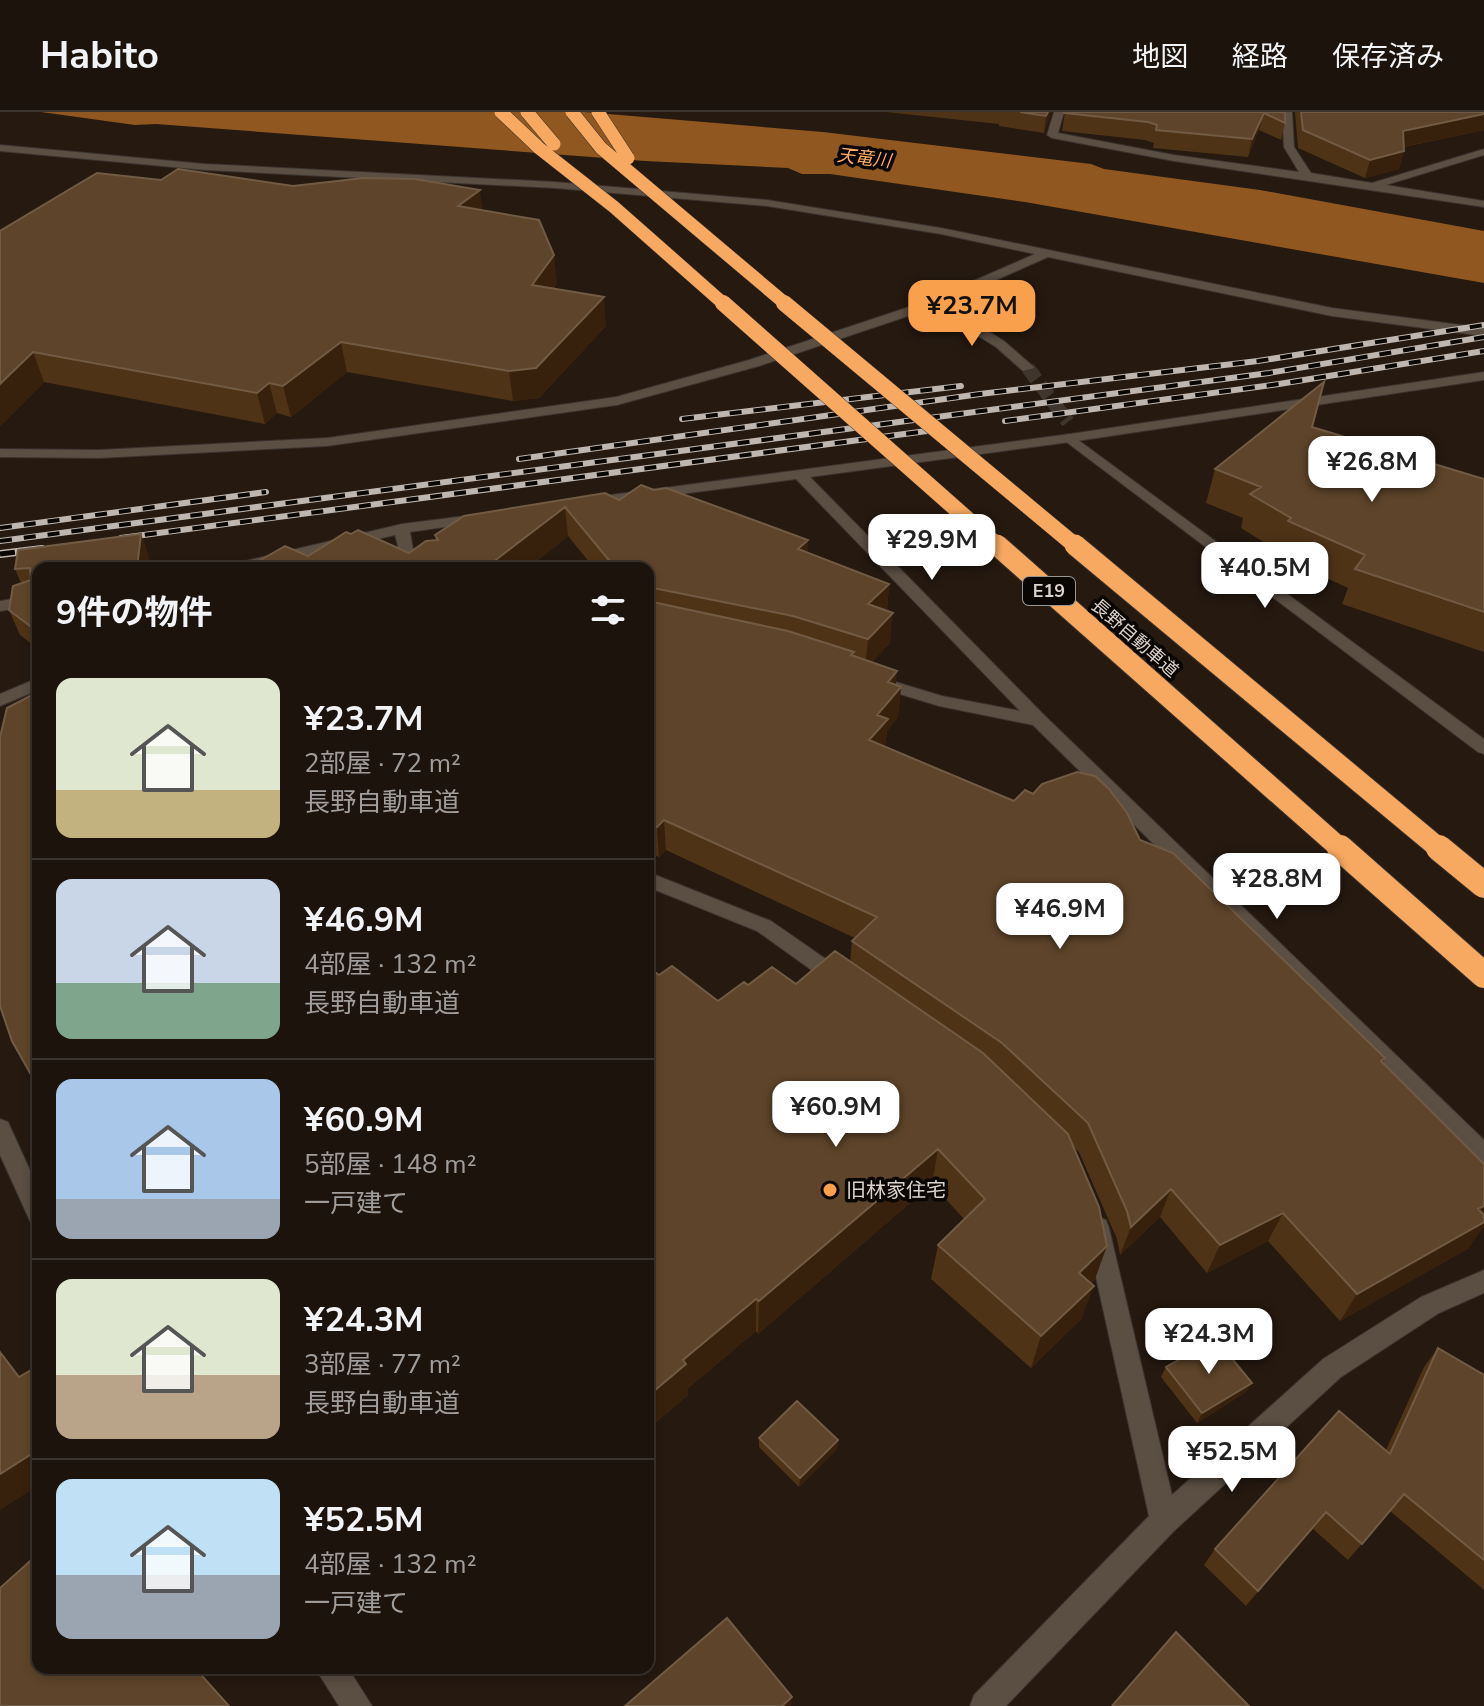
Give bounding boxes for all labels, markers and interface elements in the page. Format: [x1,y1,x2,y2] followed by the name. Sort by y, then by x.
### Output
[40,30,159,81] text: Habito
[1132,38,1188,76] text: 地図
[1232,38,1288,76] text: 経路
[1332,38,1444,76] text: 保存済み
[836,143,894,173] water label: 天竜川
[907,280,1037,348] pin: ¥23.7M
[926,288,1018,323] text: ¥23.7M
[1307,436,1437,504] pin: ¥26.8M
[1326,444,1418,479] text: ¥26.8M
[867,514,997,582] pin: ¥29.9M
[886,522,978,557] text: ¥29.9M
[1200,542,1330,610] pin: ¥40.5M
[1219,550,1311,585] text: ¥40.5M
[1023,577,1075,605] road number: E19
[586,588,630,632] icon: filters
[56,590,212,636] text: 9件の物件
[1086,594,1184,682] street label: 長野自動車道
[304,696,424,742] text: ¥23.7M
[120,710,216,806] icon: home
[304,746,461,781] text: 2部屋 · 72 m²
[304,785,460,820] text: 長野自動車道
[1212,853,1342,921] pin: ¥28.8M
[1231,861,1323,896] text: ¥28.8M
[995,883,1125,951] pin: ¥46.9M
[1014,891,1106,926] text: ¥46.9M
[304,897,424,943] text: ¥46.9M
[120,911,216,1007] icon: home
[304,947,477,982] text: 4部屋 · 132 m²
[304,986,460,1021] text: 長野自動車道
[771,1081,901,1149] pin: ¥60.9M
[790,1089,882,1124] text: ¥60.9M
[304,1097,424,1143] text: ¥60.9M
[120,1111,216,1207] icon: home
[304,1147,477,1182] text: 5部屋 · 148 m²
[846,1177,946,1204] place label: 旧林家住宅
[821,1181,839,1199] marker: 旧林家住宅
[304,1186,408,1221] text: 一戸建て
[304,1297,424,1343] text: ¥24.3M
[1144,1308,1274,1376] pin: ¥24.3M
[120,1311,216,1407] icon: home
[1163,1316,1255,1351] text: ¥24.3M
[304,1347,461,1382] text: 3部屋 · 77 m²
[304,1386,460,1421] text: 長野自動車道
[1167,1426,1297,1494] pin: ¥52.5M
[1186,1434,1278,1469] text: ¥52.5M
[304,1497,424,1543] text: ¥52.5M
[120,1511,216,1607] icon: home
[304,1547,477,1582] text: 4部屋 · 132 m²
[304,1586,408,1621] text: 一戸建て

